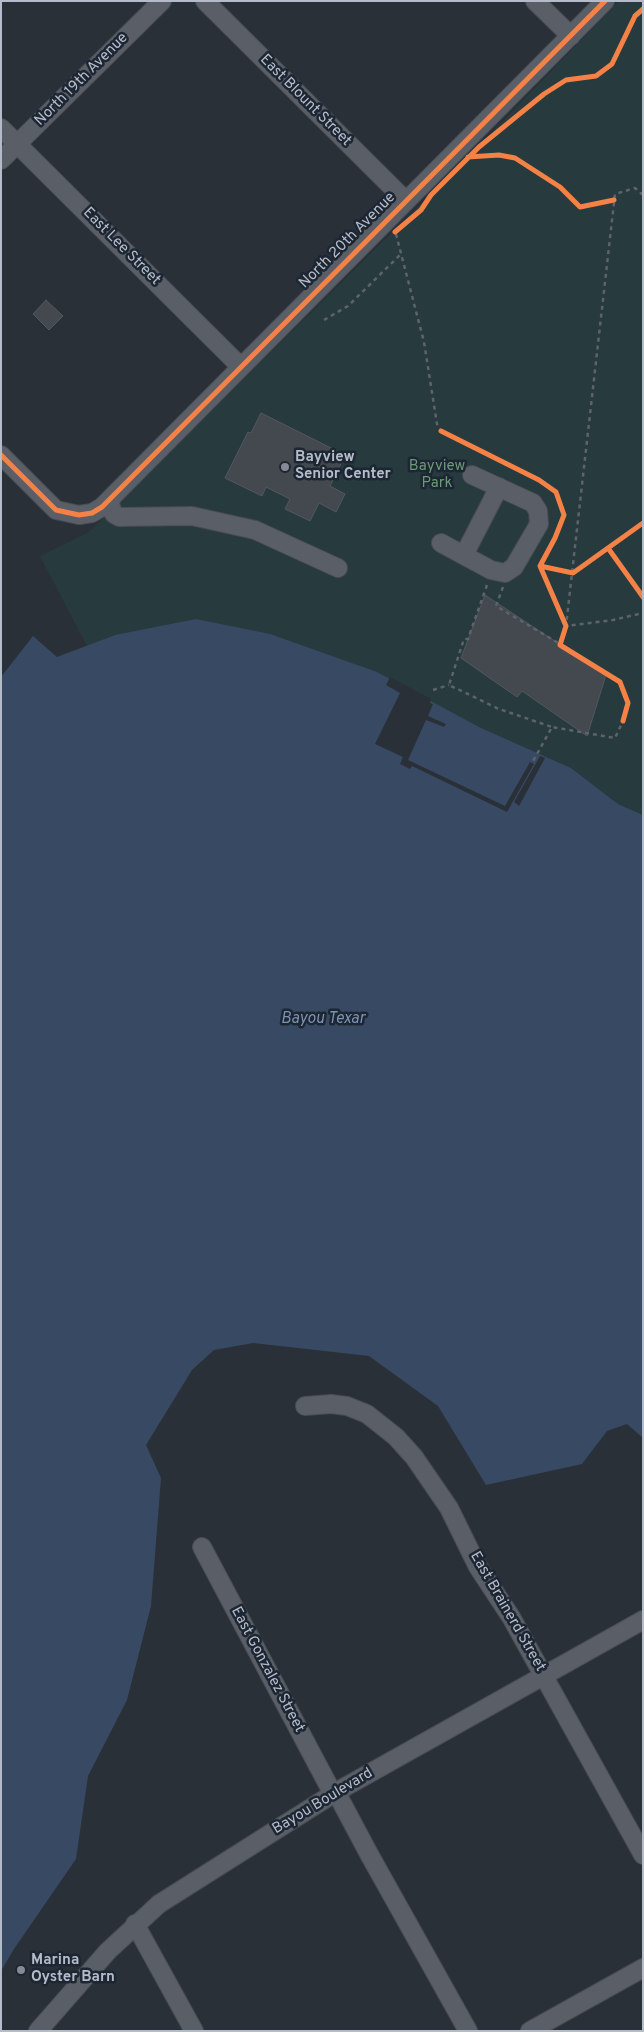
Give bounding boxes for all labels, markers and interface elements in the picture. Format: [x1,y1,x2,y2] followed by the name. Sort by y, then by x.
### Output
[32,30,132,130] street label: North 19th Avenue
[255,51,355,151] street label: East Blount Street
[296,189,400,293] street label: North 20th Avenue
[78,204,164,290] street label: East Lee Street
[295,449,391,484] place label: Bayview Senior Center
[409,458,465,493] park label: Bayview Park
[279,461,291,473] marker: Bayview Senior Center
[281,1010,365,1030] water label: Bayou Texar
[465,1549,549,1675] street label: East Brainerd Street
[226,1604,308,1736] street label: East Gonzalez Street
[270,1765,376,1839] street label: Bayou Boulevard
[31,1952,115,1987] place label: Marina Oyster Barn
[15,1964,27,1976] marker: Marina Oyster Barn

